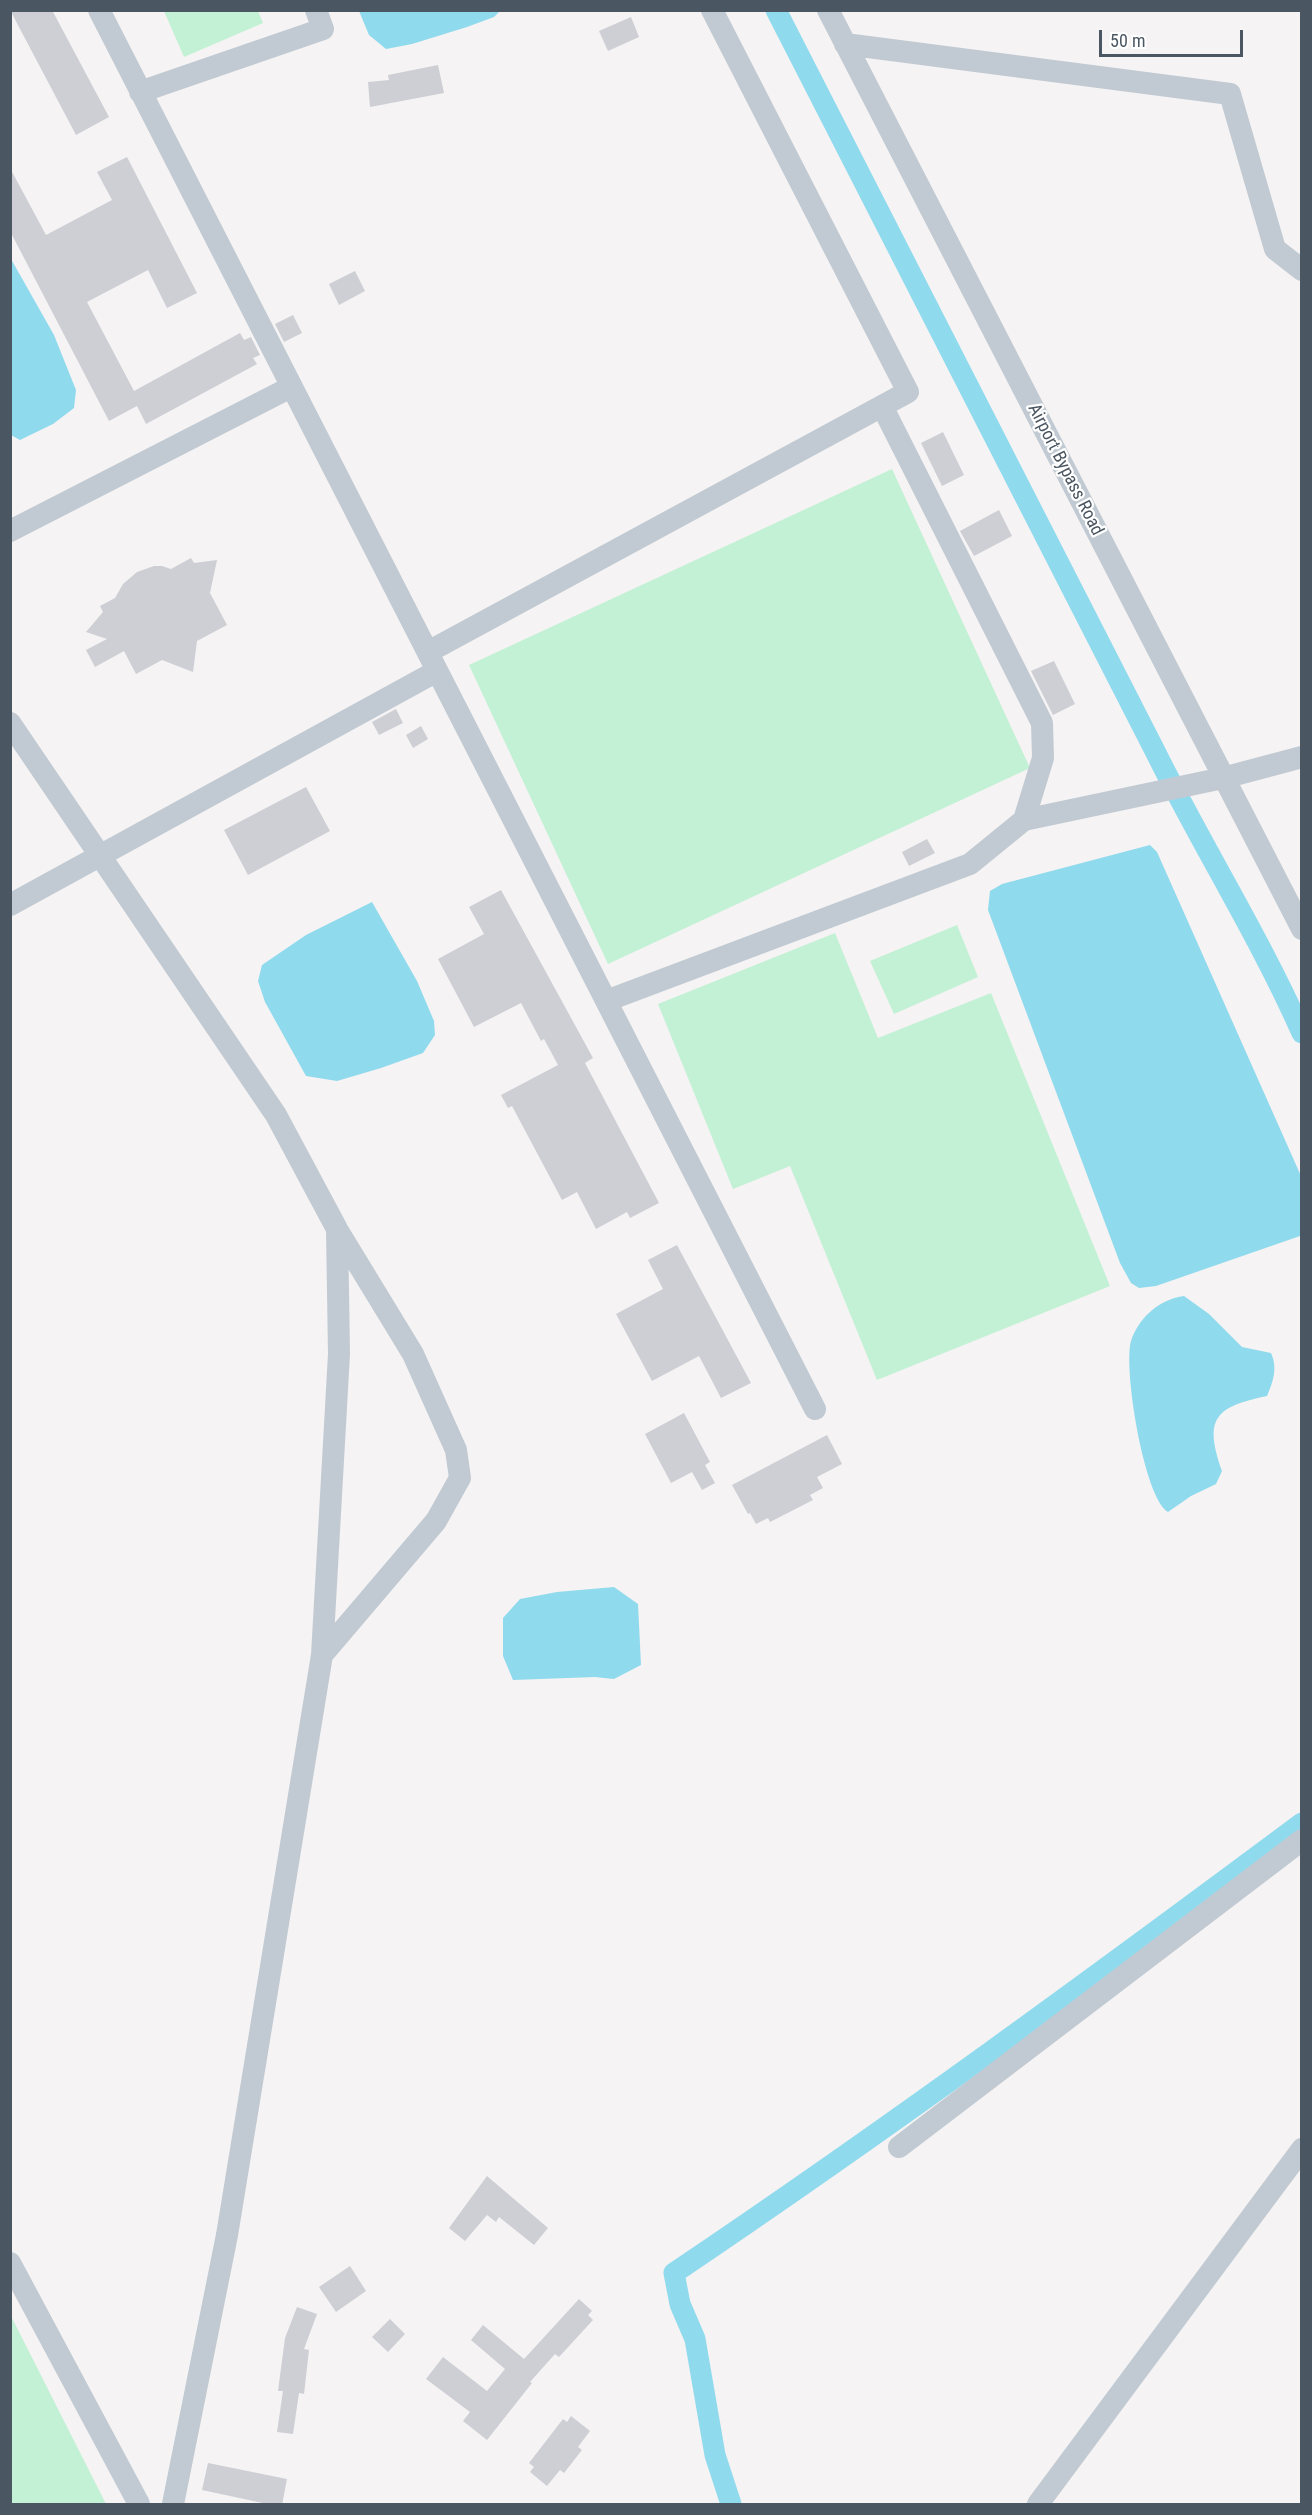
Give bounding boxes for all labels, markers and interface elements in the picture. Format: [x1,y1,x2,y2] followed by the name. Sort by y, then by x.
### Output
[1102,18,1246,56] scale bar
[1110,30,1145,51] text: 50 m
[1023,401,1107,539] street label: Airport Bypass Road

